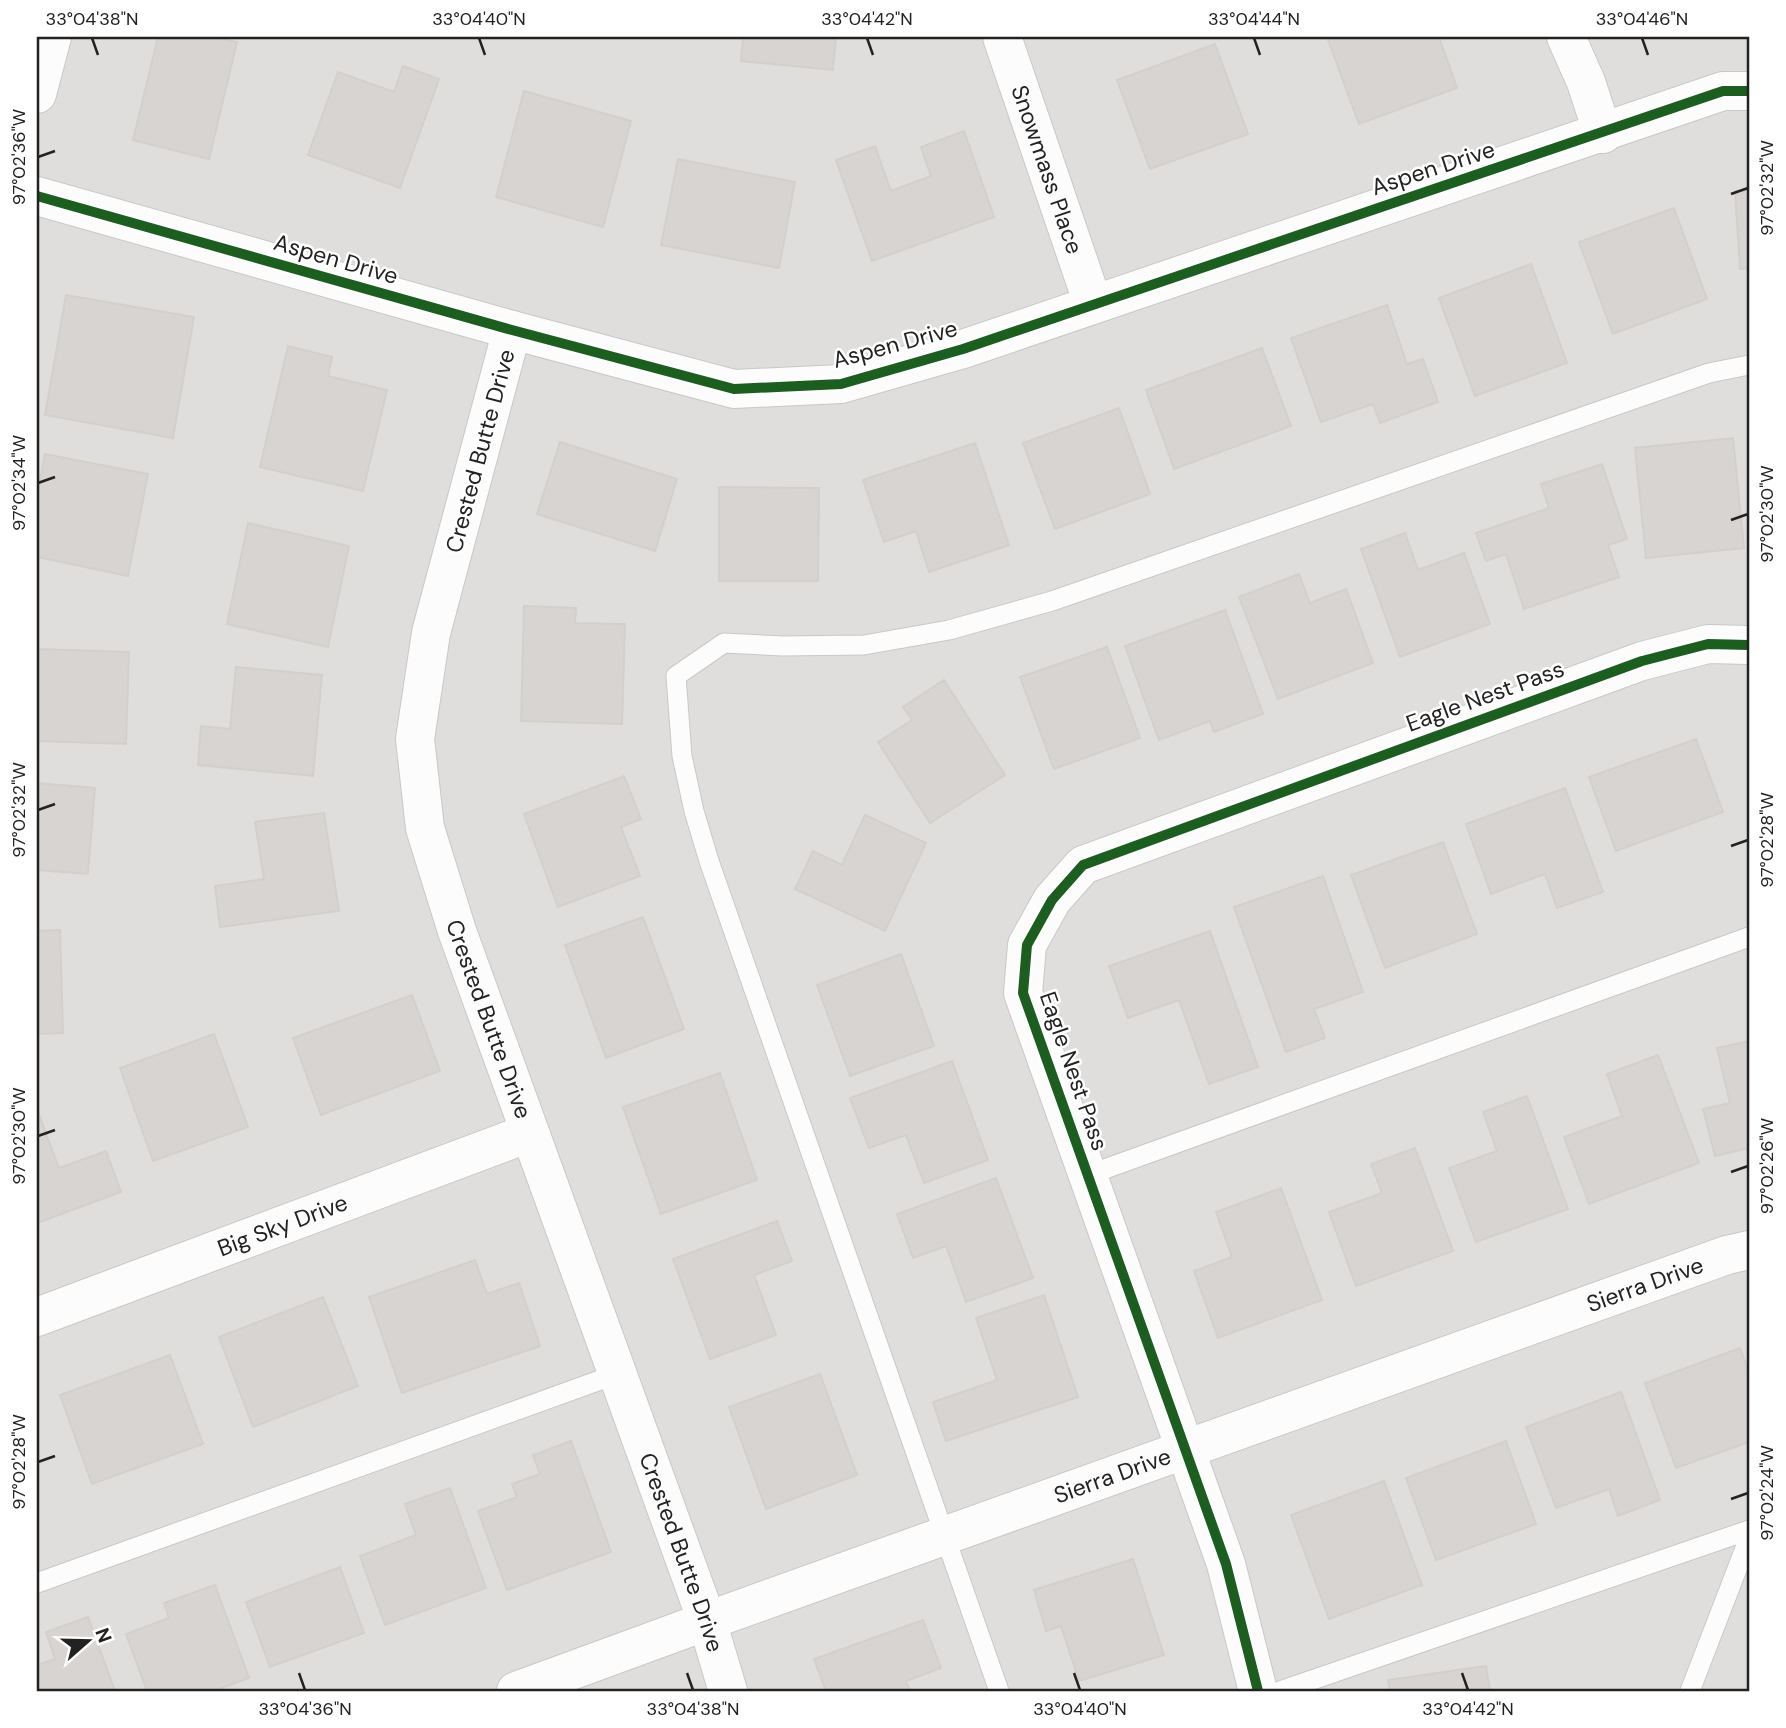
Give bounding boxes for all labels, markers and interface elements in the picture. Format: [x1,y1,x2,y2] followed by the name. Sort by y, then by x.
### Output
[46,7,138,31] text: 33°04'38"N
[432,7,526,31] text: 33°04'40"N
[821,7,913,31] text: 33°04'42"N
[1208,7,1300,31] text: 33°04'44"N
[1596,7,1688,31] text: 33°04'46"N
[1004,81,1090,258] street label: Snowmass Place
[7,109,31,205] text: 97°02'36"W
[1367,134,1499,202] street label: Aspen Drive
[1755,140,1779,236] text: 97°02'32"W
[270,227,402,291] street label: Aspen Drive
[829,313,961,375] street label: Aspen Drive
[438,346,522,556] street label: Crested Butte Drive
[7,435,31,531] text: 97°02'34"W
[1755,465,1779,563] text: 97°02'30"W
[1402,653,1568,739] street label: Eagle Nest Pass
[7,762,31,858] text: 97°02'32"W
[1755,792,1779,888] text: 97°02'28"W
[439,916,539,1123] street label: Crested Butte Drive
[1033,988,1115,1154] street label: Eagle Nest Pass
[7,1087,31,1185] text: 97°02'30"W
[1755,1118,1779,1214] text: 97°02'26"W
[213,1187,352,1263] street label: Big Sky Drive
[1582,1250,1708,1319] street label: Sierra Drive
[7,1414,31,1510] text: 97°02'28"W
[1050,1441,1175,1510] street label: Sierra Drive
[1755,1445,1779,1541] text: 97°02'24"W
[632,1449,730,1656] street label: Crested Butte Drive
[52,1606,122,1676] north arrow
[89,1625,118,1646] text: N
[258,1697,352,1721] text: 33°04'36"N
[647,1697,739,1721] text: 33°04'38"N
[1033,1697,1127,1721] text: 33°04'40"N
[1422,1697,1514,1721] text: 33°04'42"N

